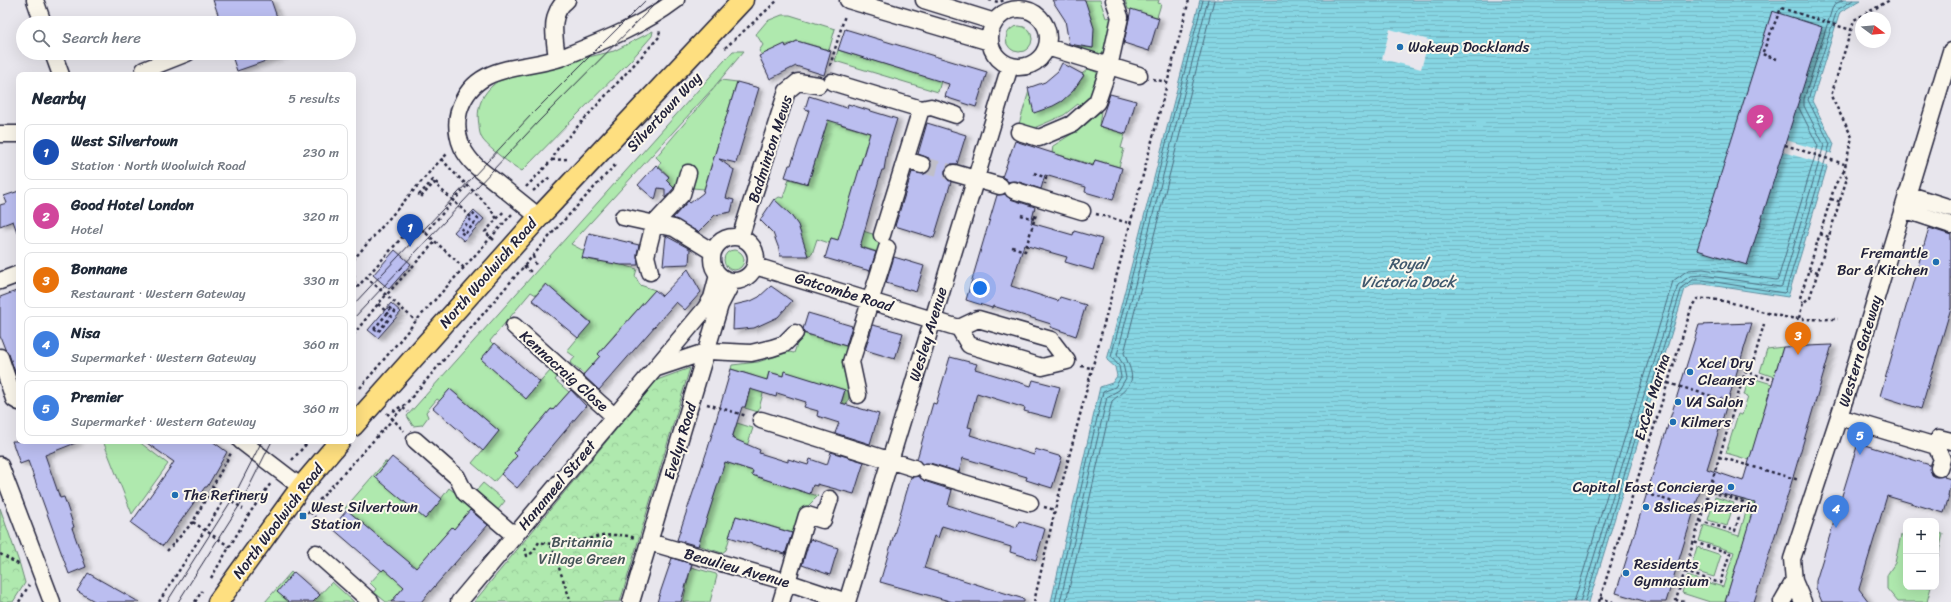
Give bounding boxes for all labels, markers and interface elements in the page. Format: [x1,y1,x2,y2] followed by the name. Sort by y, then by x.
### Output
[1855,12,1891,48] north arrow
[16,16,356,60] search box
[62,25,141,51] text: Search here
[30,27,52,49] icon: search
[1408,34,1530,60] place label: Wakeup Docklands
[1395,42,1405,52] marker: Wakeup Docklands
[620,66,708,158] street label: Silvertown Way
[32,83,86,113] text: Nearby
[288,87,340,110] text: 5 results
[740,92,800,206] street label: Badminton Mews
[1747,105,1773,138] pin: 2
[71,128,178,154] text: West Silvertown
[43,141,49,164] text: 1
[303,141,339,164] text: 230 m
[71,154,245,177] text: Station · North Woolwich Road
[71,192,194,218] text: Good Hotel London
[42,205,50,228] text: 2
[303,205,339,228] text: 320 m
[432,211,544,334] street label: North Woolwich Road
[397,214,423,247] pin: 1
[71,218,103,241] text: Hotel
[1837,240,1928,283] place label: Fremantle Bar & Kitchen
[1361,249,1458,296] water label: Royal Victoria Dock
[71,256,127,282] text: Bonnane
[1931,257,1941,267] marker: Fremantle Bar & Kitchen
[792,265,897,320] street label: Gatcombe Road
[42,269,50,292] text: 3
[303,269,339,292] text: 330 m
[970,278,990,298] your location
[71,282,246,305] text: Restaurant · Western Gateway
[901,283,955,384] street label: Wesley Avenue
[1831,292,1889,410] street label: Western Gateway
[71,320,100,346] text: Nisa
[1785,322,1811,355] pin: 3
[513,324,615,418] street label: Kennacraig Close
[42,333,50,356] text: 4
[303,333,339,356] text: 360 m
[71,346,256,369] text: Supermarket · Western Gateway
[1626,350,1678,444] street label: ExCeL Marina
[1697,350,1755,393] place label: Xcel Dry Cleaners
[1685,367,1695,377] marker: Xcel Dry Cleaners
[71,384,123,410] text: Premier
[1686,389,1743,415] place label: VA Salon
[42,397,50,420] text: 5
[303,397,339,420] text: 360 m
[1673,397,1683,407] marker: VA Salon
[656,398,704,483] street label: Evelyn Road
[1681,409,1731,435] place label: Kilmers
[71,410,256,433] text: Supermarket · Western Gateway
[1668,417,1678,427] marker: Kilmers
[1847,422,1873,455] pin: 5
[511,433,603,536] street label: Hanameel Street
[226,457,331,585] street label: North Woolwich Road
[1573,474,1723,500] place label: Capital East Concierge
[183,482,268,508] place label: The Refinery
[1726,482,1736,492] marker: Capital East Concierge
[170,490,180,500] marker: The Refinery
[311,494,418,537] place label: West Silvertown Station
[1654,494,1758,520] place label: 8slices Pizzeria
[1823,495,1849,528] pin: 4
[1641,502,1651,512] marker: 8slices Pizzeria
[298,511,308,521] marker: West Silvertown Station
[1903,518,1939,590] map controls
[1903,518,1939,554] button: +
[539,529,625,572] park label: Britannia Village Green
[681,541,793,595] street label: Beaulieu Avenue
[1634,551,1709,594] place label: Residents Gymnasium
[1903,554,1939,590] button: −
[1621,568,1631,578] marker: Residents Gymnasium

